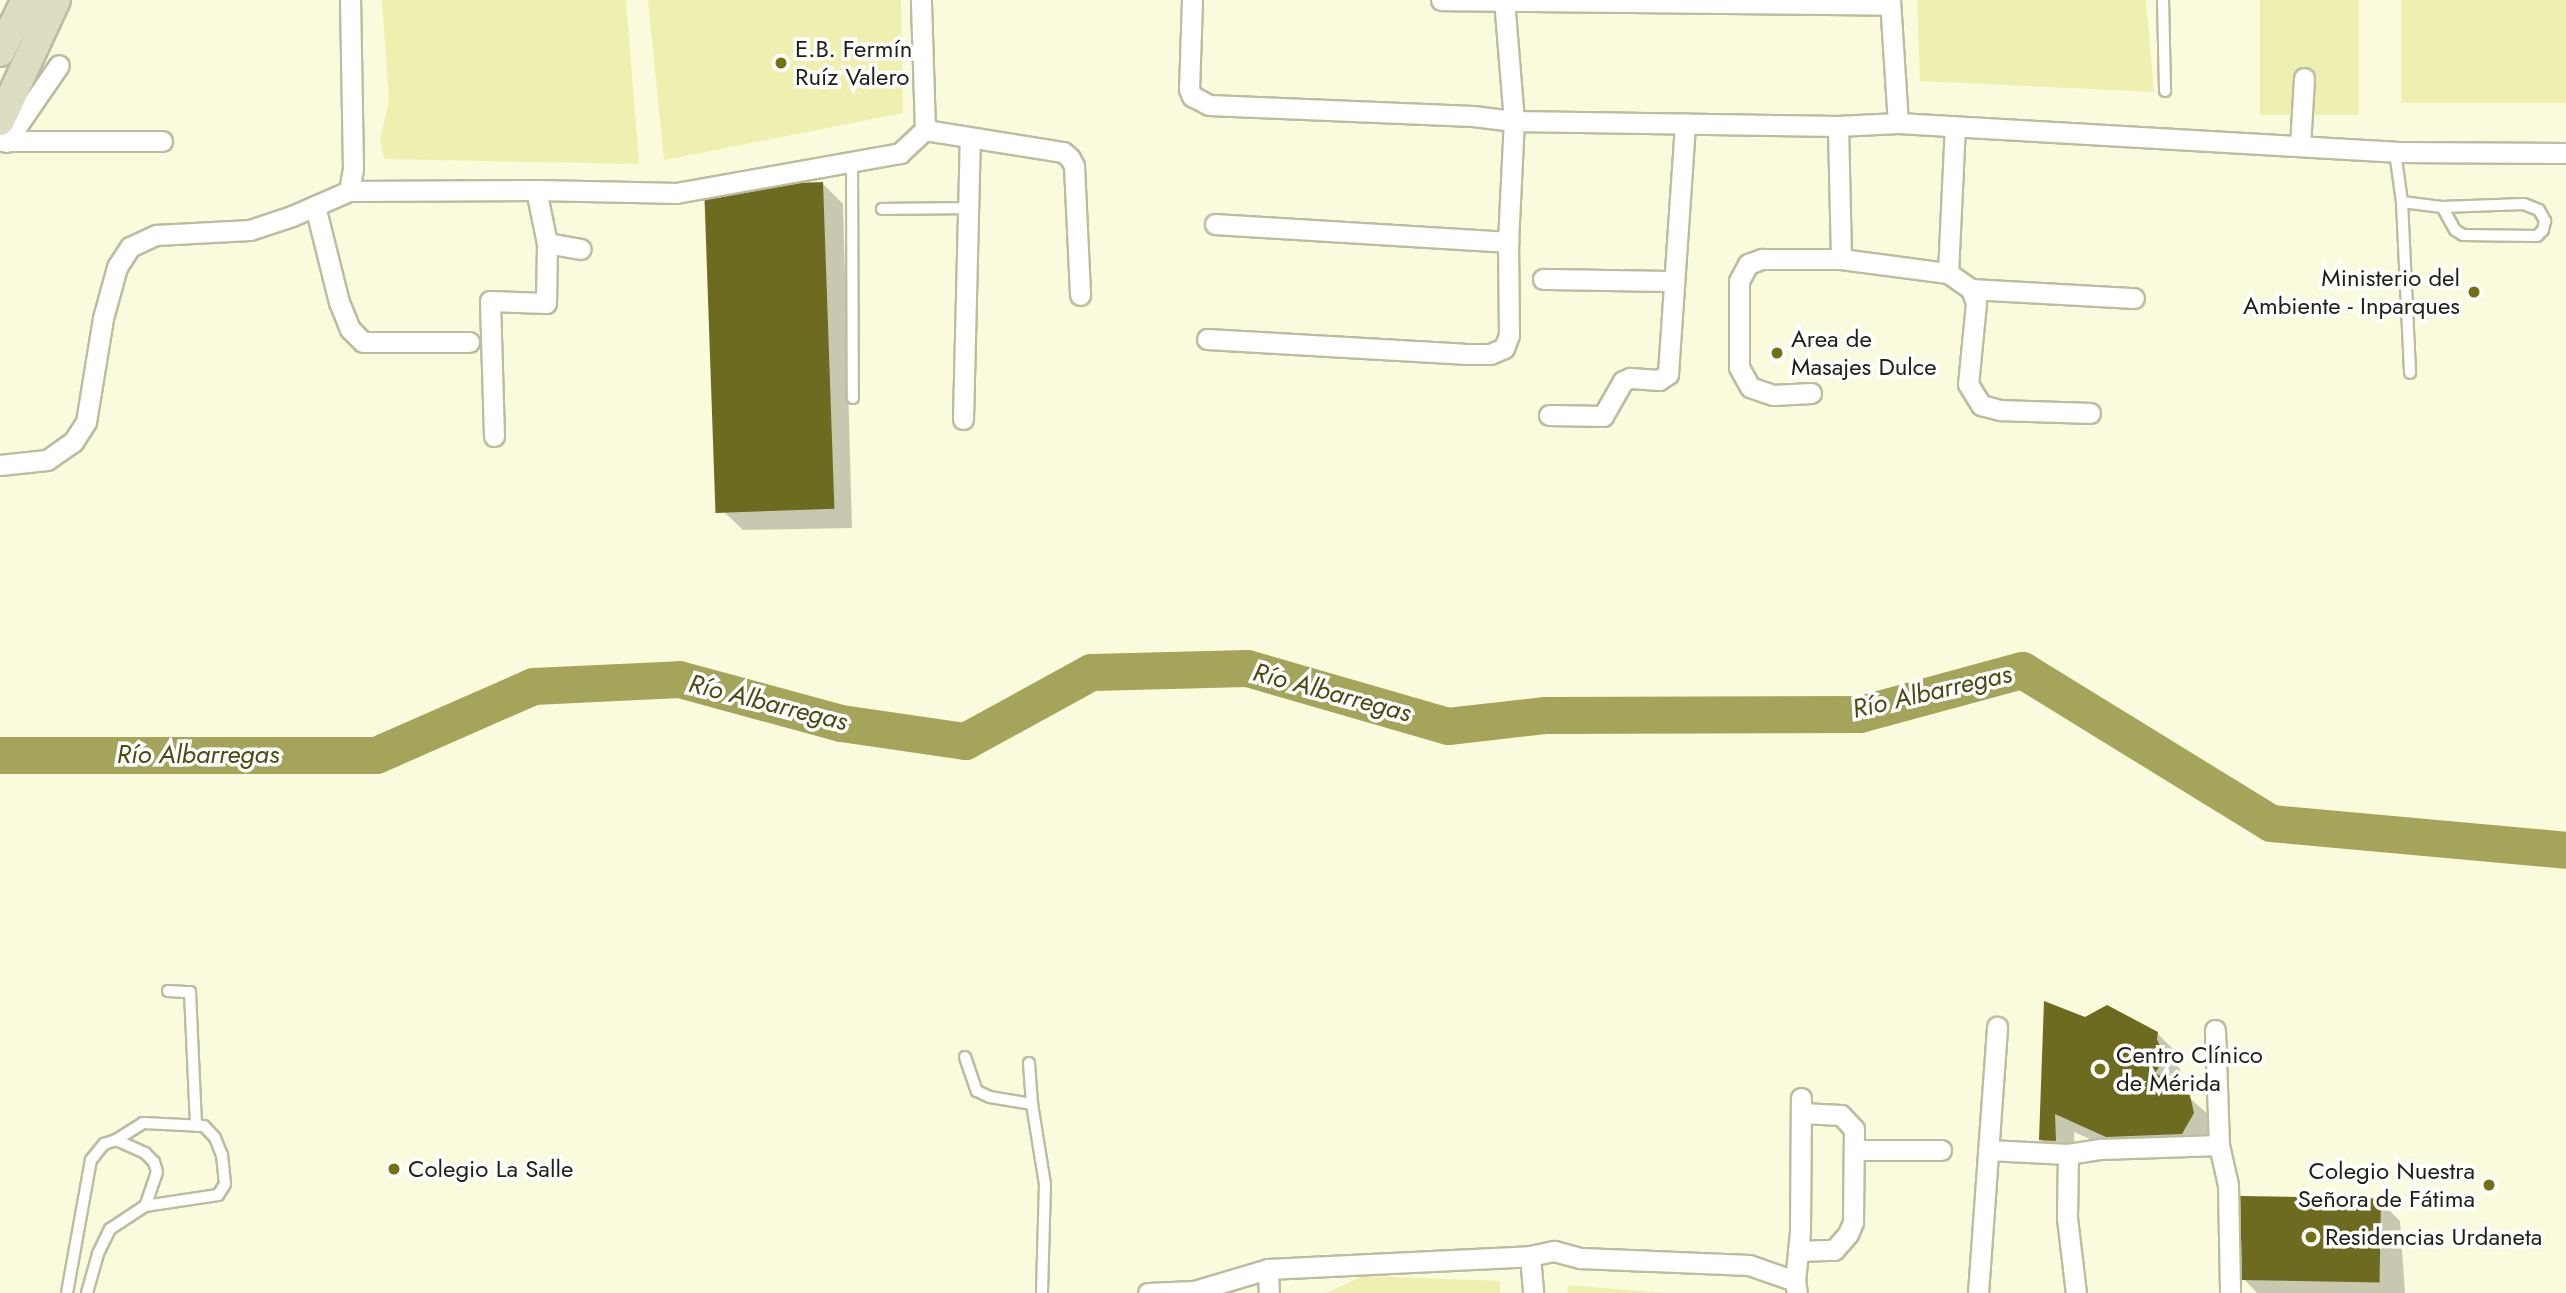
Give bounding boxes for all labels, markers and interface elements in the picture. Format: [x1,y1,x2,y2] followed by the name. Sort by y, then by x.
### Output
[795,35,912,91] place label: E.B. Fermín Ruíz Valero
[773,55,789,71] marker: E.B. Fermín Ruíz Valero
[2243,264,2460,320] place label: Ministerio del Ambiente - Inparques
[2466,284,2482,300] marker: Ministerio del Ambiente - Inparques
[1791,325,1937,381] place label: Area de Masajes Dulce
[1769,345,1785,361] marker: Area de Masajes Dulce
[1250,657,1414,729] water label: Río Albarregas
[1849,659,2015,725] water label: Río Albarregas
[685,668,851,738] water label: Río Albarregas
[117,739,279,771] water label: Río Albarregas
[2116,1041,2263,1097] place label: Centro Clínico de Mérida
[2090,1059,2110,1079] marker: Centro Clínico de Mérida
[408,1155,573,1183] place label: Colegio La Salle
[2298,1157,2475,1213] place label: Colegio Nuestra Señora de Fátima
[386,1161,402,1177] marker: Colegio La Salle
[2481,1177,2497,1193] marker: Colegio Nuestra Señora de Fátima
[2325,1223,2542,1251] place label: Residencias Urdaneta
[2303,1229,2319,1245] marker: Residencias Urdaneta

